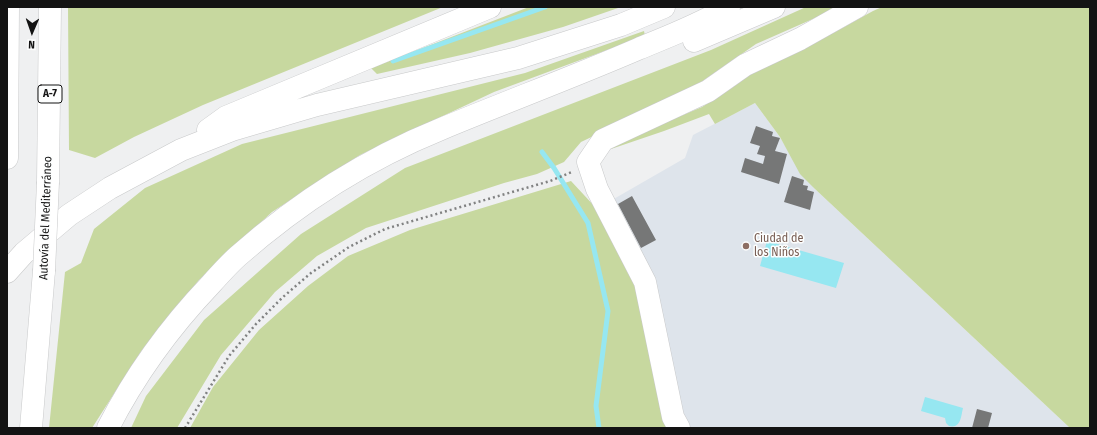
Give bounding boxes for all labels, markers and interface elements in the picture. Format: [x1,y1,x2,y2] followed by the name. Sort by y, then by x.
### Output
[12,12,52,52] north arrow
[28,38,35,51] text: N
[38,85,62,103] road number: A-7
[37,156,55,280] street label: Autovía del Mediterráneo
[754,232,803,260] place label: Ciudad de los Niños
[741,241,751,251] marker: Ciudad de los Niños

